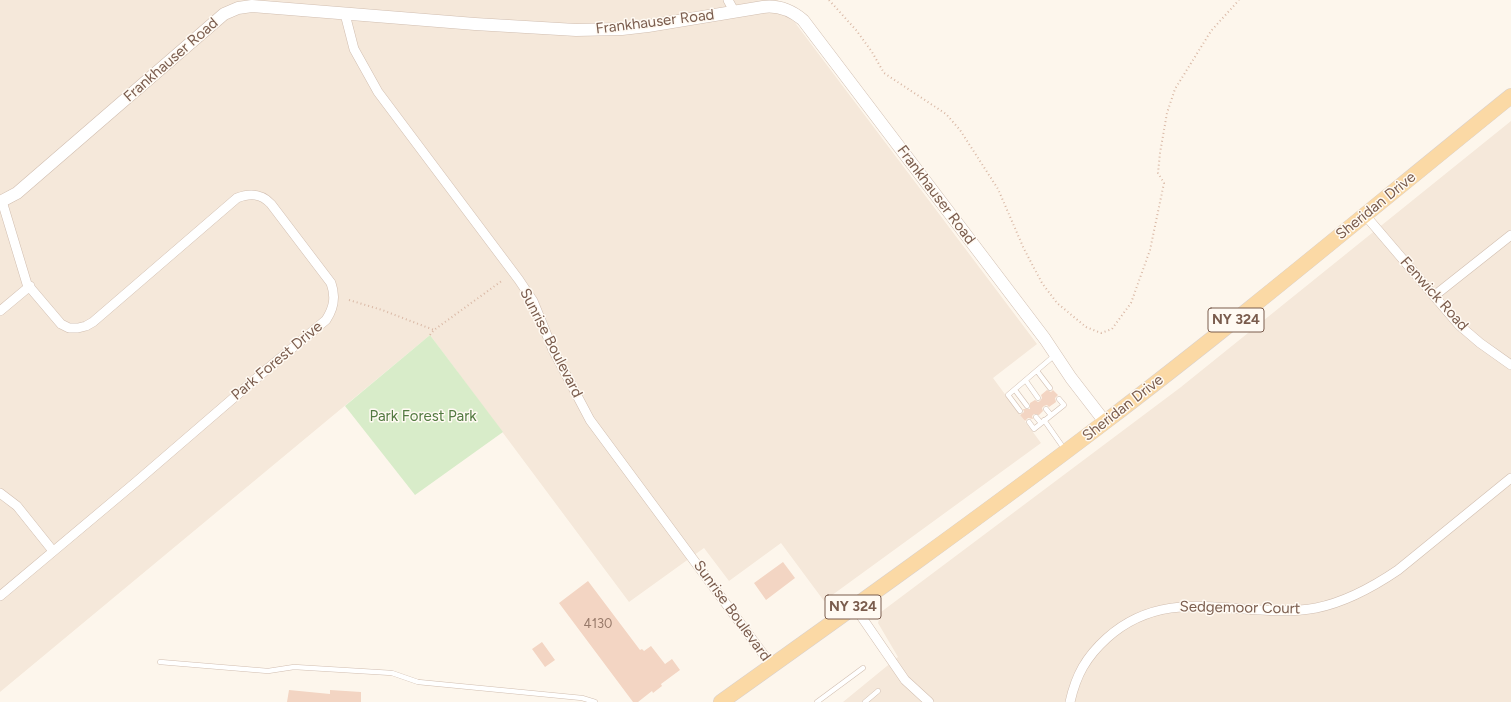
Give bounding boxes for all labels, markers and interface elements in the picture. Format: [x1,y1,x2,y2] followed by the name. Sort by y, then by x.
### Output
[595,6,715,38] street label: Frankhauser Road
[120,14,222,106] street label: Frankhauser Road
[893,142,979,248] street label: Frankhauser Road
[1332,168,1420,244] street label: Sheridan Drive
[1396,253,1472,335] street label: Fenwick Road
[516,285,586,401] street label: Sunrise Boulevard
[1208,308,1264,332] road number: NY 324
[228,318,326,404] street label: Park Forest Drive
[1079,371,1167,445] street label: Sheridan Drive
[369,408,477,426] park label: Park Forest Park
[689,557,775,665] street label: Sunrise Boulevard
[825,595,881,619] road number: NY 324
[1179,598,1301,618] street label: Sedgemoor Court
[584,616,612,632] house number: 4130

